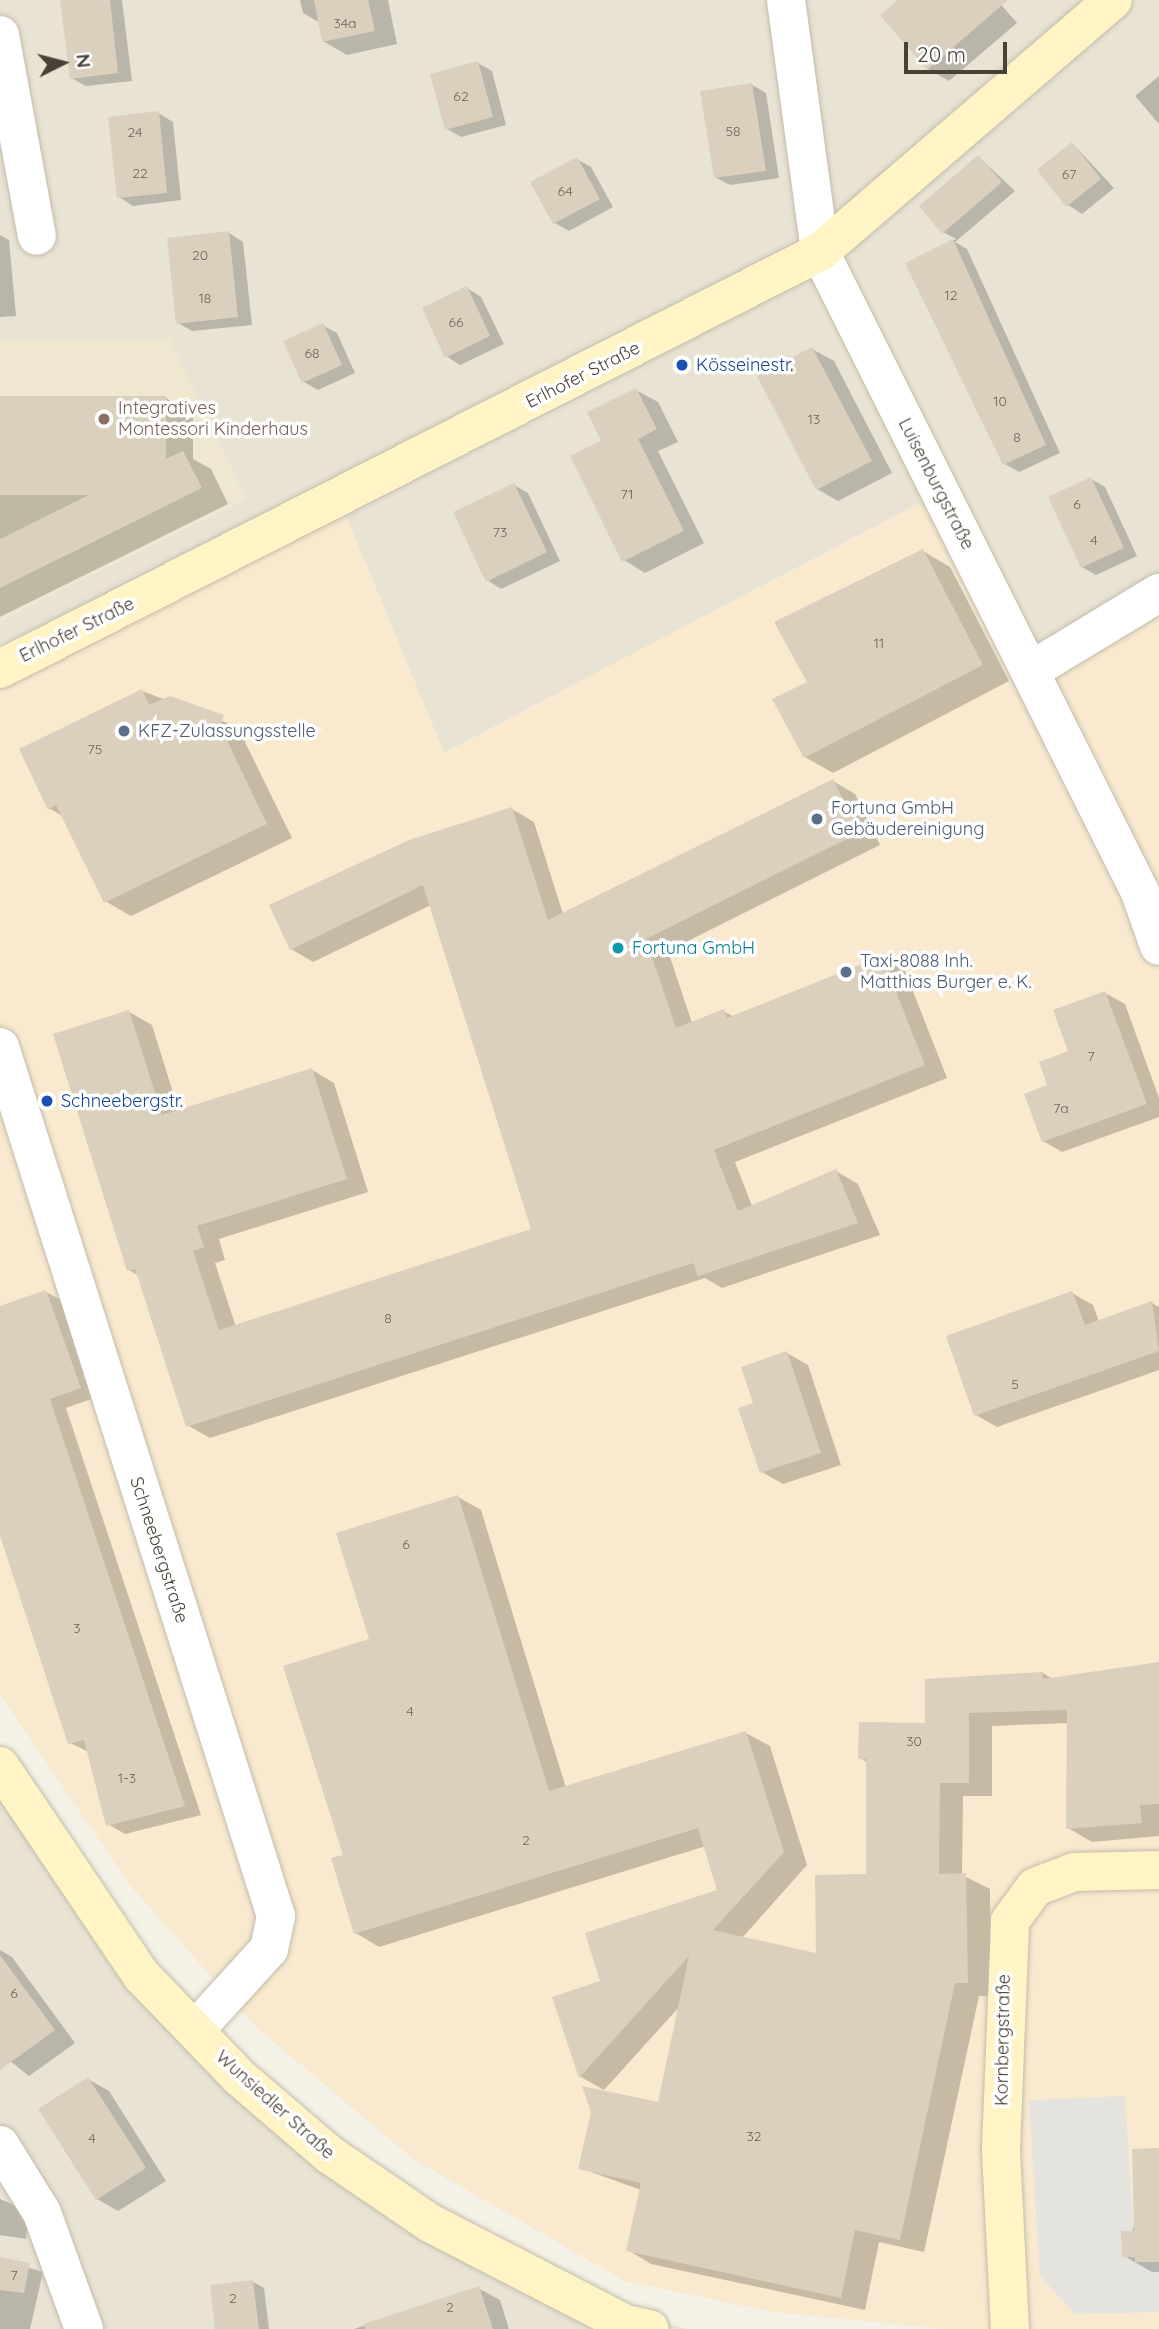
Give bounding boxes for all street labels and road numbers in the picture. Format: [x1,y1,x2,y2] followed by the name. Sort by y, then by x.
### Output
[522,337,644,413] street label: Erlhofer Straße
[894,415,978,553] street label: Luisenburgstraße
[16,593,138,667] street label: Erlhofer Straße
[125,1474,193,1626] street label: Schneebergstraße
[991,1974,1015,2106] street label: Kornbergstraße
[211,2046,339,2164] street label: Wunsiedler Straße

